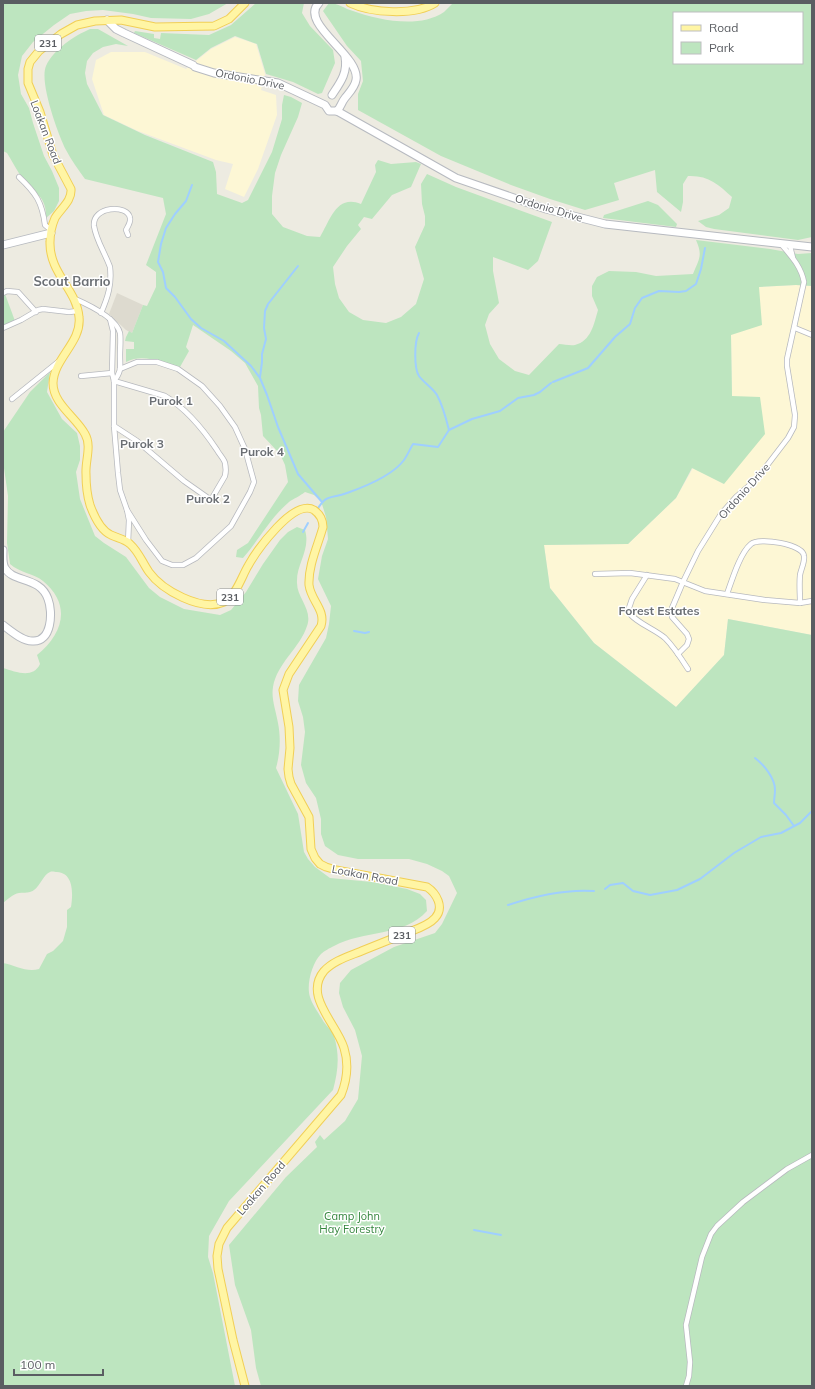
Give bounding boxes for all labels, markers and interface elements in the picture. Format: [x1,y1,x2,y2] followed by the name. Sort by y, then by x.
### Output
[673,12,803,64] legend
[709,20,738,35] text: Road
[35,35,61,51] road number: 231
[709,40,735,55] text: Park
[214,65,286,93] street label: Ordonio Drive
[27,98,65,166] street label: Loakan Road
[513,191,585,225] street label: Ordonio Drive
[33,273,111,289] district label: Scout Barrio
[149,393,193,408] district label: Purok 1
[120,436,164,451] district label: Purok 3
[240,444,284,459] district label: Purok 4
[715,460,773,522] street label: Ordonio Drive
[186,491,230,506] district label: Purok 2
[217,589,243,605] road number: 231
[619,603,699,618] district label: Forest Estates
[331,862,399,888] street label: Loakan Road
[389,927,415,943] road number: 231
[234,1158,288,1218] street label: Loakan Road
[319,1209,385,1236] park label: Camp John Hay Forestry
[14,1351,103,1377] scale bar
[20,1357,55,1372] text: 100 m

